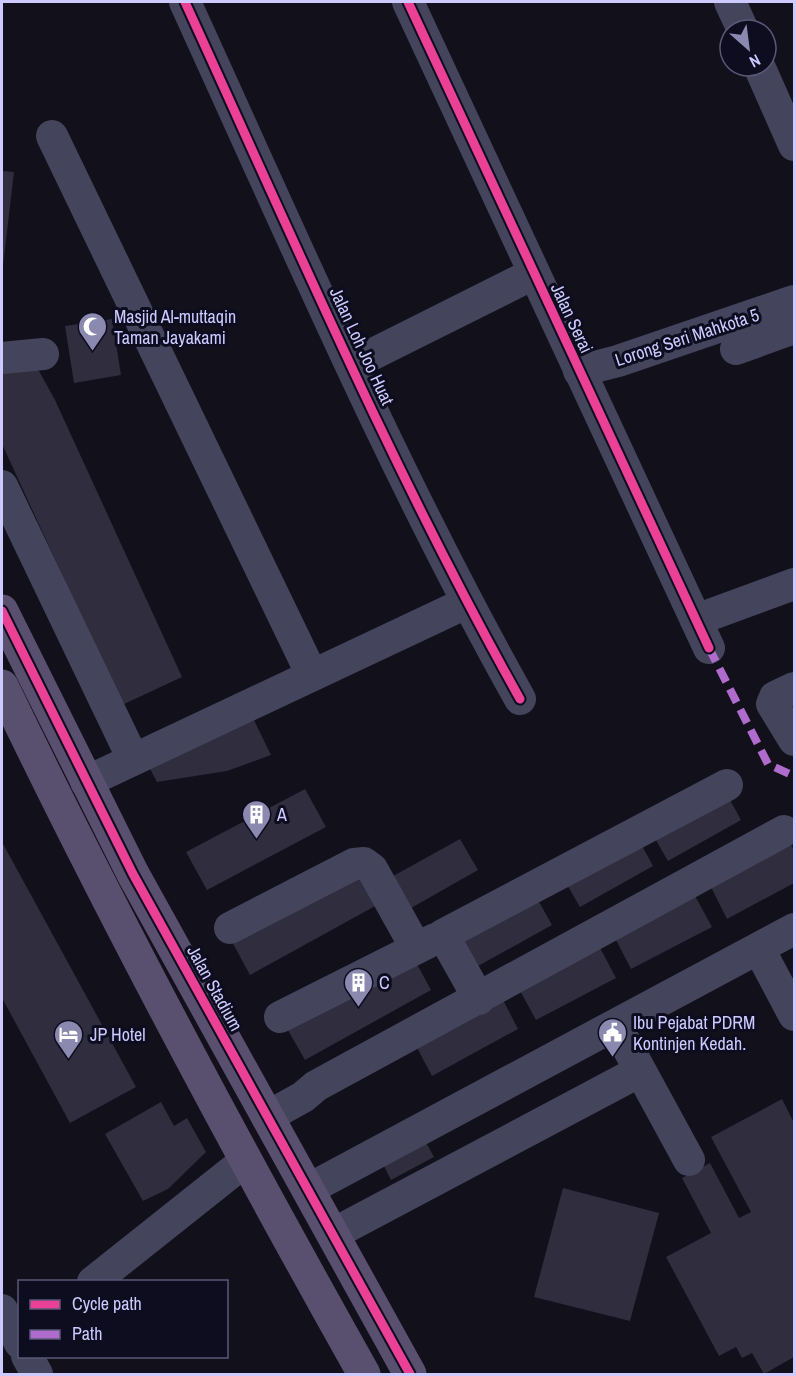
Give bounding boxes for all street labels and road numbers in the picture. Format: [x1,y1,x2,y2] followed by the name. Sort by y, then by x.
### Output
[545,279,599,357] street label: Jalan Serai
[324,283,400,409] street label: Jalan Loh Joo Huat
[612,302,762,372] street label: Lorong Seri Mahkota 5
[181,941,249,1035] street label: Jalan Stadium

